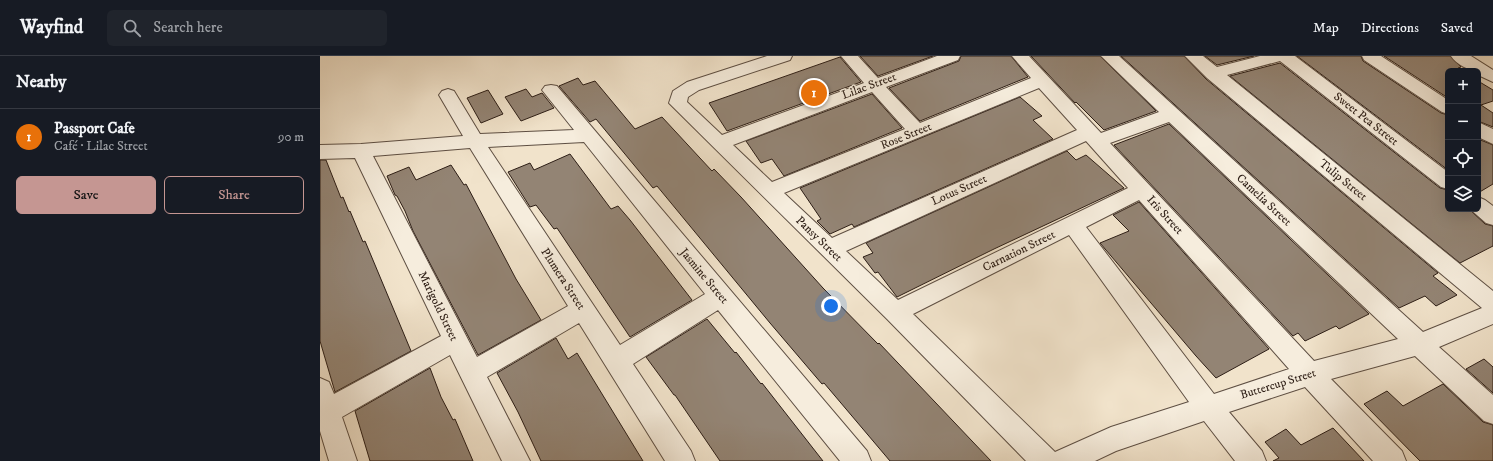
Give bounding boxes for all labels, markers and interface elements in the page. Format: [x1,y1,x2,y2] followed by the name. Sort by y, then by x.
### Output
[107,10,387,46] search box
[20,16,83,39] text: Wayfind
[121,17,143,39] icon: search
[153,18,223,37] text: Search here
[1313,19,1339,37] text: Map
[1361,19,1419,37] text: Directions
[1441,19,1473,37] text: Saved
[1445,68,1481,212] map controls
[1445,68,1481,104] button: +
[840,69,898,103] street label: Lilac Street
[16,71,66,93] text: Nearby
[801,78,827,108] pin: 1
[1331,89,1401,149] street label: Sweet Pea Street
[1445,104,1481,140] button: −
[54,119,135,138] text: Passport Cafe
[878,119,934,153] street label: Rose Street
[27,129,31,145] text: 1
[278,129,304,145] text: 90 m
[54,138,148,154] text: Café · Lilac Street
[1445,140,1481,176] button: locate
[1316,156,1370,204] street label: Tulip Street
[929,171,989,209] street label: Lotus Street
[1233,171,1295,229] street label: Camelia Street
[16,176,156,214] button: Save
[164,176,304,214] button: Share
[1445,176,1481,212] button: layers
[1144,192,1187,238] street label: Iris Street
[793,213,846,265] street label: Pansy Street
[980,227,1058,275] street label: Carnation Street
[676,244,732,307] street label: Jasmine Street
[537,245,589,313] street label: Plumera Street
[415,269,461,343] street label: Marigold Street
[821,296,841,316] your location
[1238,365,1318,403] street label: Buttercup Street

